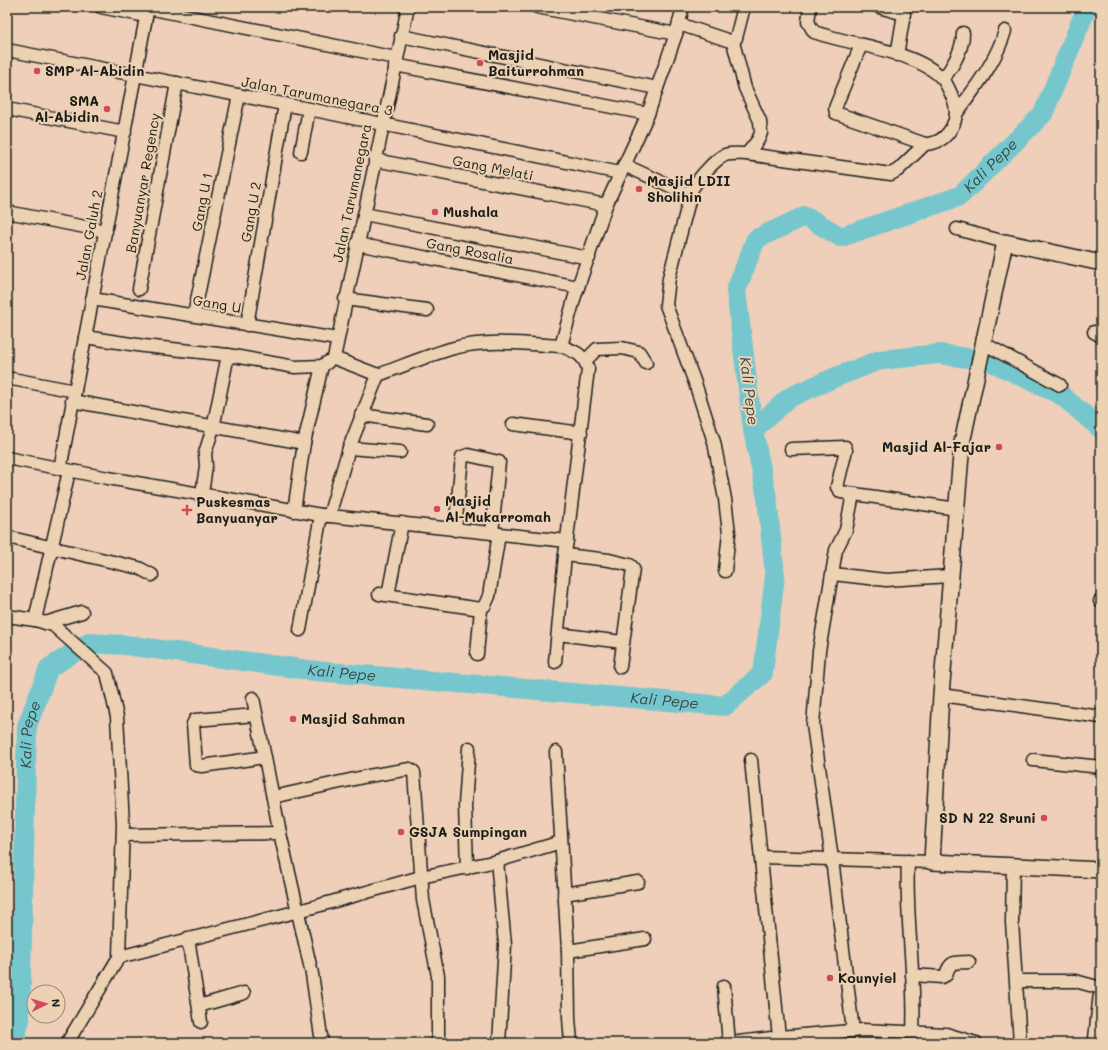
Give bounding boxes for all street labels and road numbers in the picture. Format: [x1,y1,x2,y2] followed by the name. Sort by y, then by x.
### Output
[240,72,394,119] street label: Jalan Tarumanegara 3
[121,111,164,254] street label: Banyuanyar Regency
[328,122,375,264] street label: Jalan Tarumanegara
[451,150,535,185] street label: Gang Melati
[187,171,217,233] street label: Gang U 1
[236,180,265,244] street label: Gang U 2
[70,188,107,282] street label: Jalan Galuh 2
[425,233,515,268] street label: Gang Rosalia
[191,290,243,317] street label: Gang U

